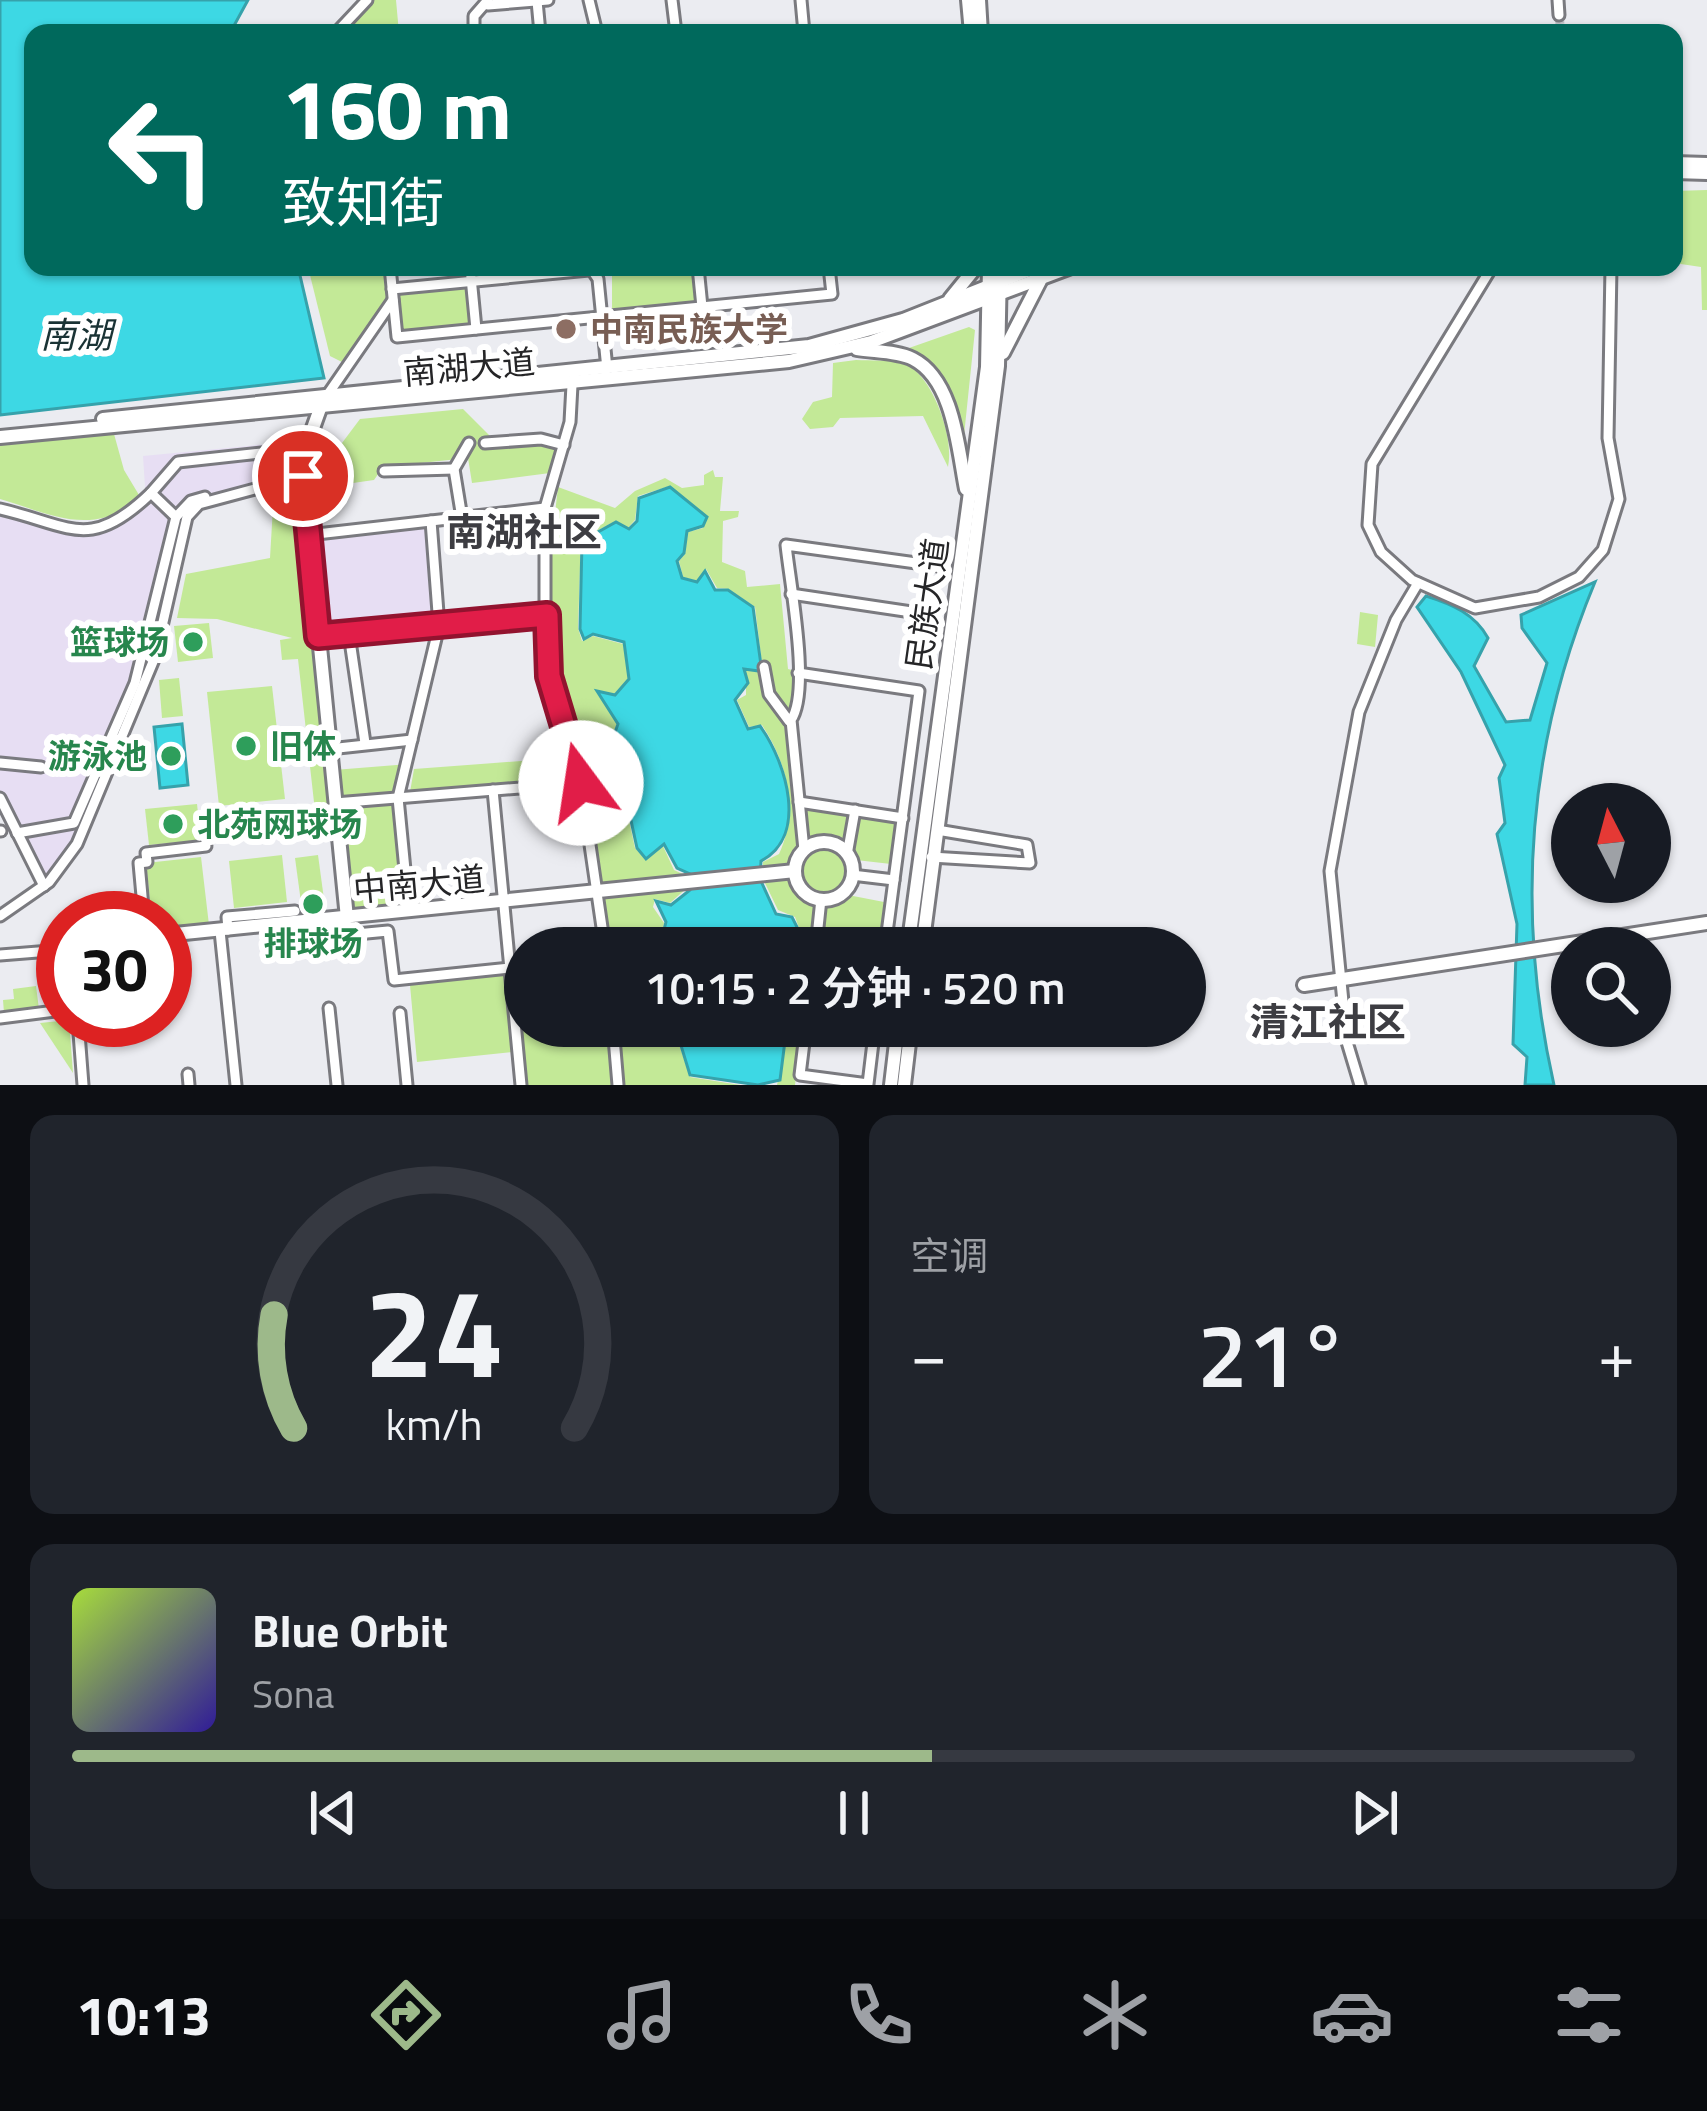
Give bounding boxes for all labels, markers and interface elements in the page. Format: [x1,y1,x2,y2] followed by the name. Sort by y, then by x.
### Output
[282,44,512,172] text: 160 m
[84,72,240,228] icon: left
[282,161,444,243] text: 致知街
[590,304,788,354] place label: 中南民族大学
[40,307,117,362] water label: 南湖
[553,316,579,342] marker: 中南民族大学
[401,336,537,398] street label: 南湖大道
[252,425,354,527] pin
[270,443,336,509] icon: arrive
[446,502,602,561] district label: 南湖社区
[893,535,961,673] street label: 民族大道
[70,617,169,667] place label: 篮球场
[180,629,206,655] marker: 篮球场
[518,720,644,846] position arrow
[270,721,336,771] place label: 旧体
[48,731,147,781] place label: 游泳池
[233,733,259,759] marker: 旧体
[158,743,184,769] marker: 游泳池
[1551,783,1671,903] north arrow
[1551,783,1671,1047] map controls
[197,799,362,849] place label: 北苑网球场
[160,811,186,837] marker: 北苑网球场
[351,853,487,915] street label: 中南大道
[36,891,192,1047] speed limit sign: 30
[300,891,326,917] marker: 排球场
[264,918,363,968] place label: 排球场
[1551,927,1671,1047] button: search
[645,953,1065,1021] text: 10:15 · 2 分钟 · 520 m
[1250,992,1406,1051] district label: 清江社区
[911,1226,989,1285] text: 空调
[364,1236,504,1425] text: 24
[1197,1285,1348,1422] text: 21°
[911,1303,947,1404] text: −
[1598,1303,1635,1404] text: +
[386,1390,483,1456] text: km/h
[252,1596,448,1664] text: Blue Orbit
[252,1664,334,1723] text: Sona
[300,1780,366,1846] icon: previous
[821,1780,887,1846] icon: pause
[1342,1780,1408,1846] icon: next
[364,1973,448,2057] icon: directions
[600,1973,684,2057] icon: music
[837,1973,921,2057] icon: phone
[1073,1973,1157,2057] icon: climate
[1310,1973,1394,2057] icon: car
[1547,1973,1631,2057] icon: filters
[76,1974,211,2056] text: 10:13

